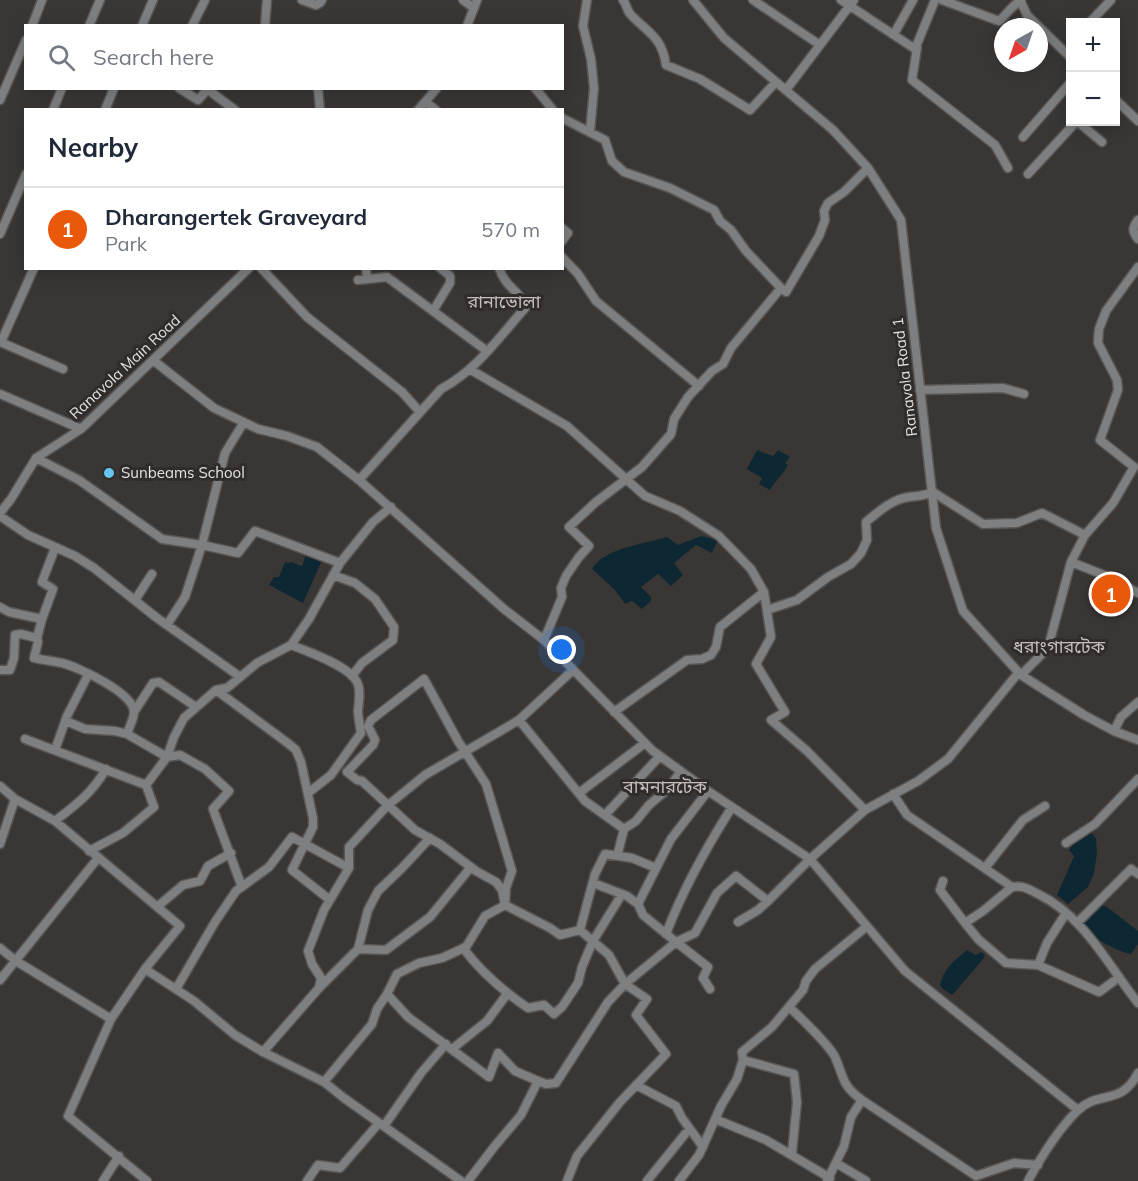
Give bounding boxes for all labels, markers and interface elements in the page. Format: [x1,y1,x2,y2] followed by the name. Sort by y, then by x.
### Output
[994,18,1048,72] north arrow
[1066,18,1120,126] map controls
[1066,18,1120,72] button: +
[24,24,564,90] search box
[45,41,78,74] icon: search
[93,43,214,71] text: Search here
[1066,72,1120,126] button: −
[48,131,138,164] text: Nearby
[105,203,367,231] text: Dharangertek Graveyard
[62,217,74,242] text: 1
[481,217,540,242] text: 570 m
[105,231,147,256] text: Park
[467,290,541,313] district label: রানাভোলা
[65,310,184,423] street label: Ranavola Main Road
[888,317,921,438] street label: Ranavola Road 1
[121,463,245,482] place label: Sunbeams School
[102,466,116,480] marker: Sunbeams School
[1092,572,1130,616] pin: 1
[547,635,576,664] your location
[1013,635,1106,658] district label: ধরাংগারটেক
[622,775,707,798] district label: বামনারটেক

